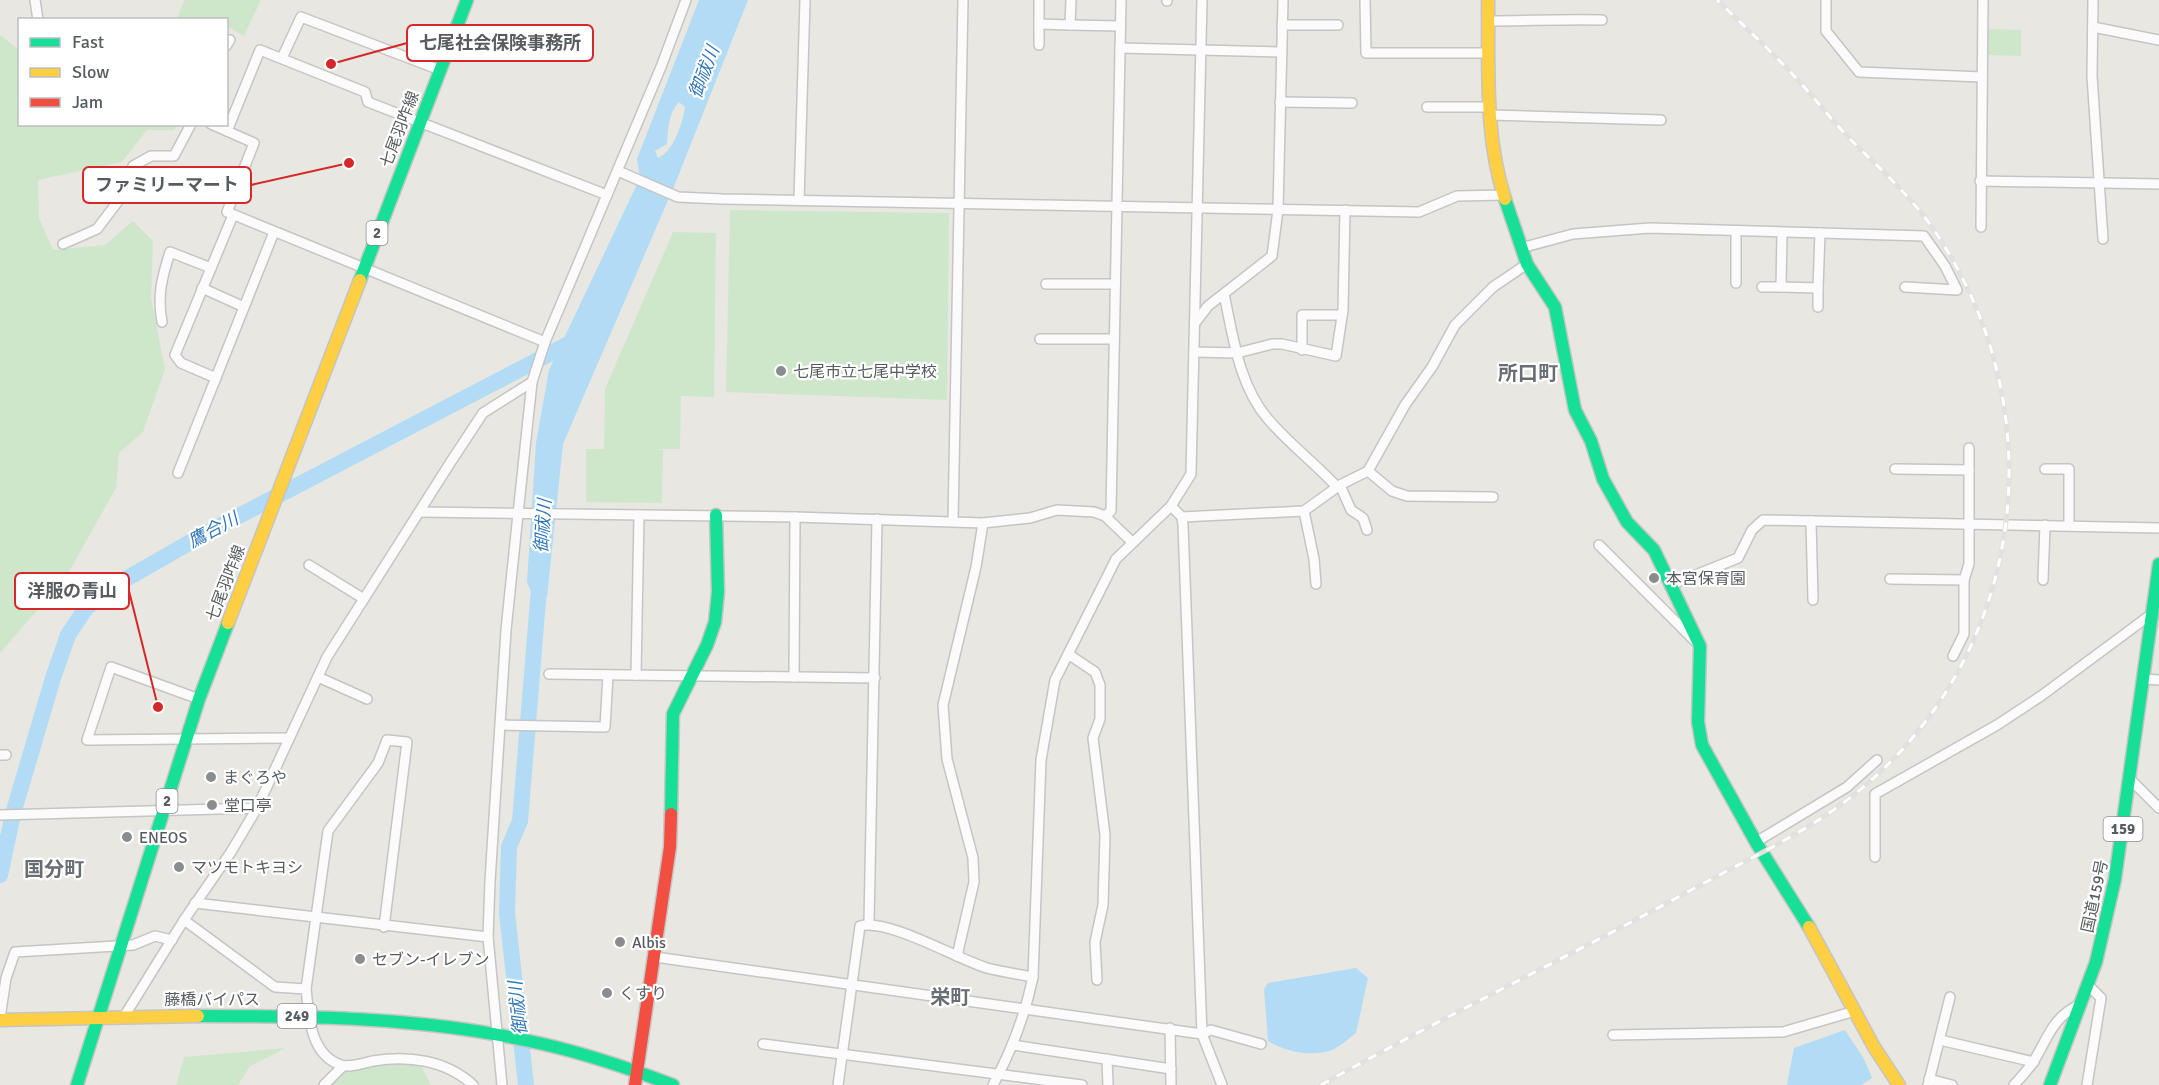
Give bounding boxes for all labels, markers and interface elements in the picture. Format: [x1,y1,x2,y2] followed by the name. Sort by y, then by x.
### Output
[18,18,228,126] legend
[407,25,593,61] callout: 七尾社会保険事務所
[72,31,104,53] text: Fast
[419,32,581,54] text: 七尾社会保険事務所
[684,41,725,101] water label: 御祓川
[72,61,109,83] text: Slow
[376,88,424,170] street label: 七尾羽咋線
[72,91,103,113] text: Jam
[83,167,251,203] callout: ファミリーマート
[95,174,239,196] text: ファミリーマート
[366,221,388,245] road number: 2
[1498,361,1558,386] district label: 所口町
[793,362,937,382] place label: 七尾市立七尾中学校
[774,364,788,378] marker: 七尾市立七尾中学校
[530,496,556,554] water label: 御祓川
[184,507,244,552] water label: 鷹合川
[202,542,250,624] street label: 七尾羽咋線
[1666,569,1746,589] place label: 本宮保育園
[1647,571,1661,585] marker: 本宮保育園
[15,573,129,609] callout: 洋服の青山
[27,580,117,602] text: 洋服の青山
[223,768,287,788] place label: まぐろや
[204,770,218,784] marker: まぐろや
[156,789,178,813] road number: 2
[224,796,272,816] place label: 堂口亭
[205,798,219,812] marker: 堂口亭
[2104,817,2142,841] road number: 159
[139,828,187,848] place label: ENEOS
[120,830,134,844] marker: ENEOS
[24,857,84,882] district label: 国分町
[191,858,303,878] place label: マツモトキヨシ
[2078,858,2112,934] street label: 国道159号
[172,860,186,874] marker: マツモトキヨシ
[632,933,666,953] place label: Albis
[613,935,627,949] marker: Albis
[372,950,490,970] place label: セブン-イレブン
[353,952,367,966] marker: セブン-イレブン
[504,978,532,1036] water label: 御祓川
[619,984,667,1004] place label: くすり
[930,985,970,1010] district label: 栄町
[600,986,614,1000] marker: くすり
[164,990,260,1010] street label: 藤橋バイパス
[278,1004,316,1028] road number: 249

